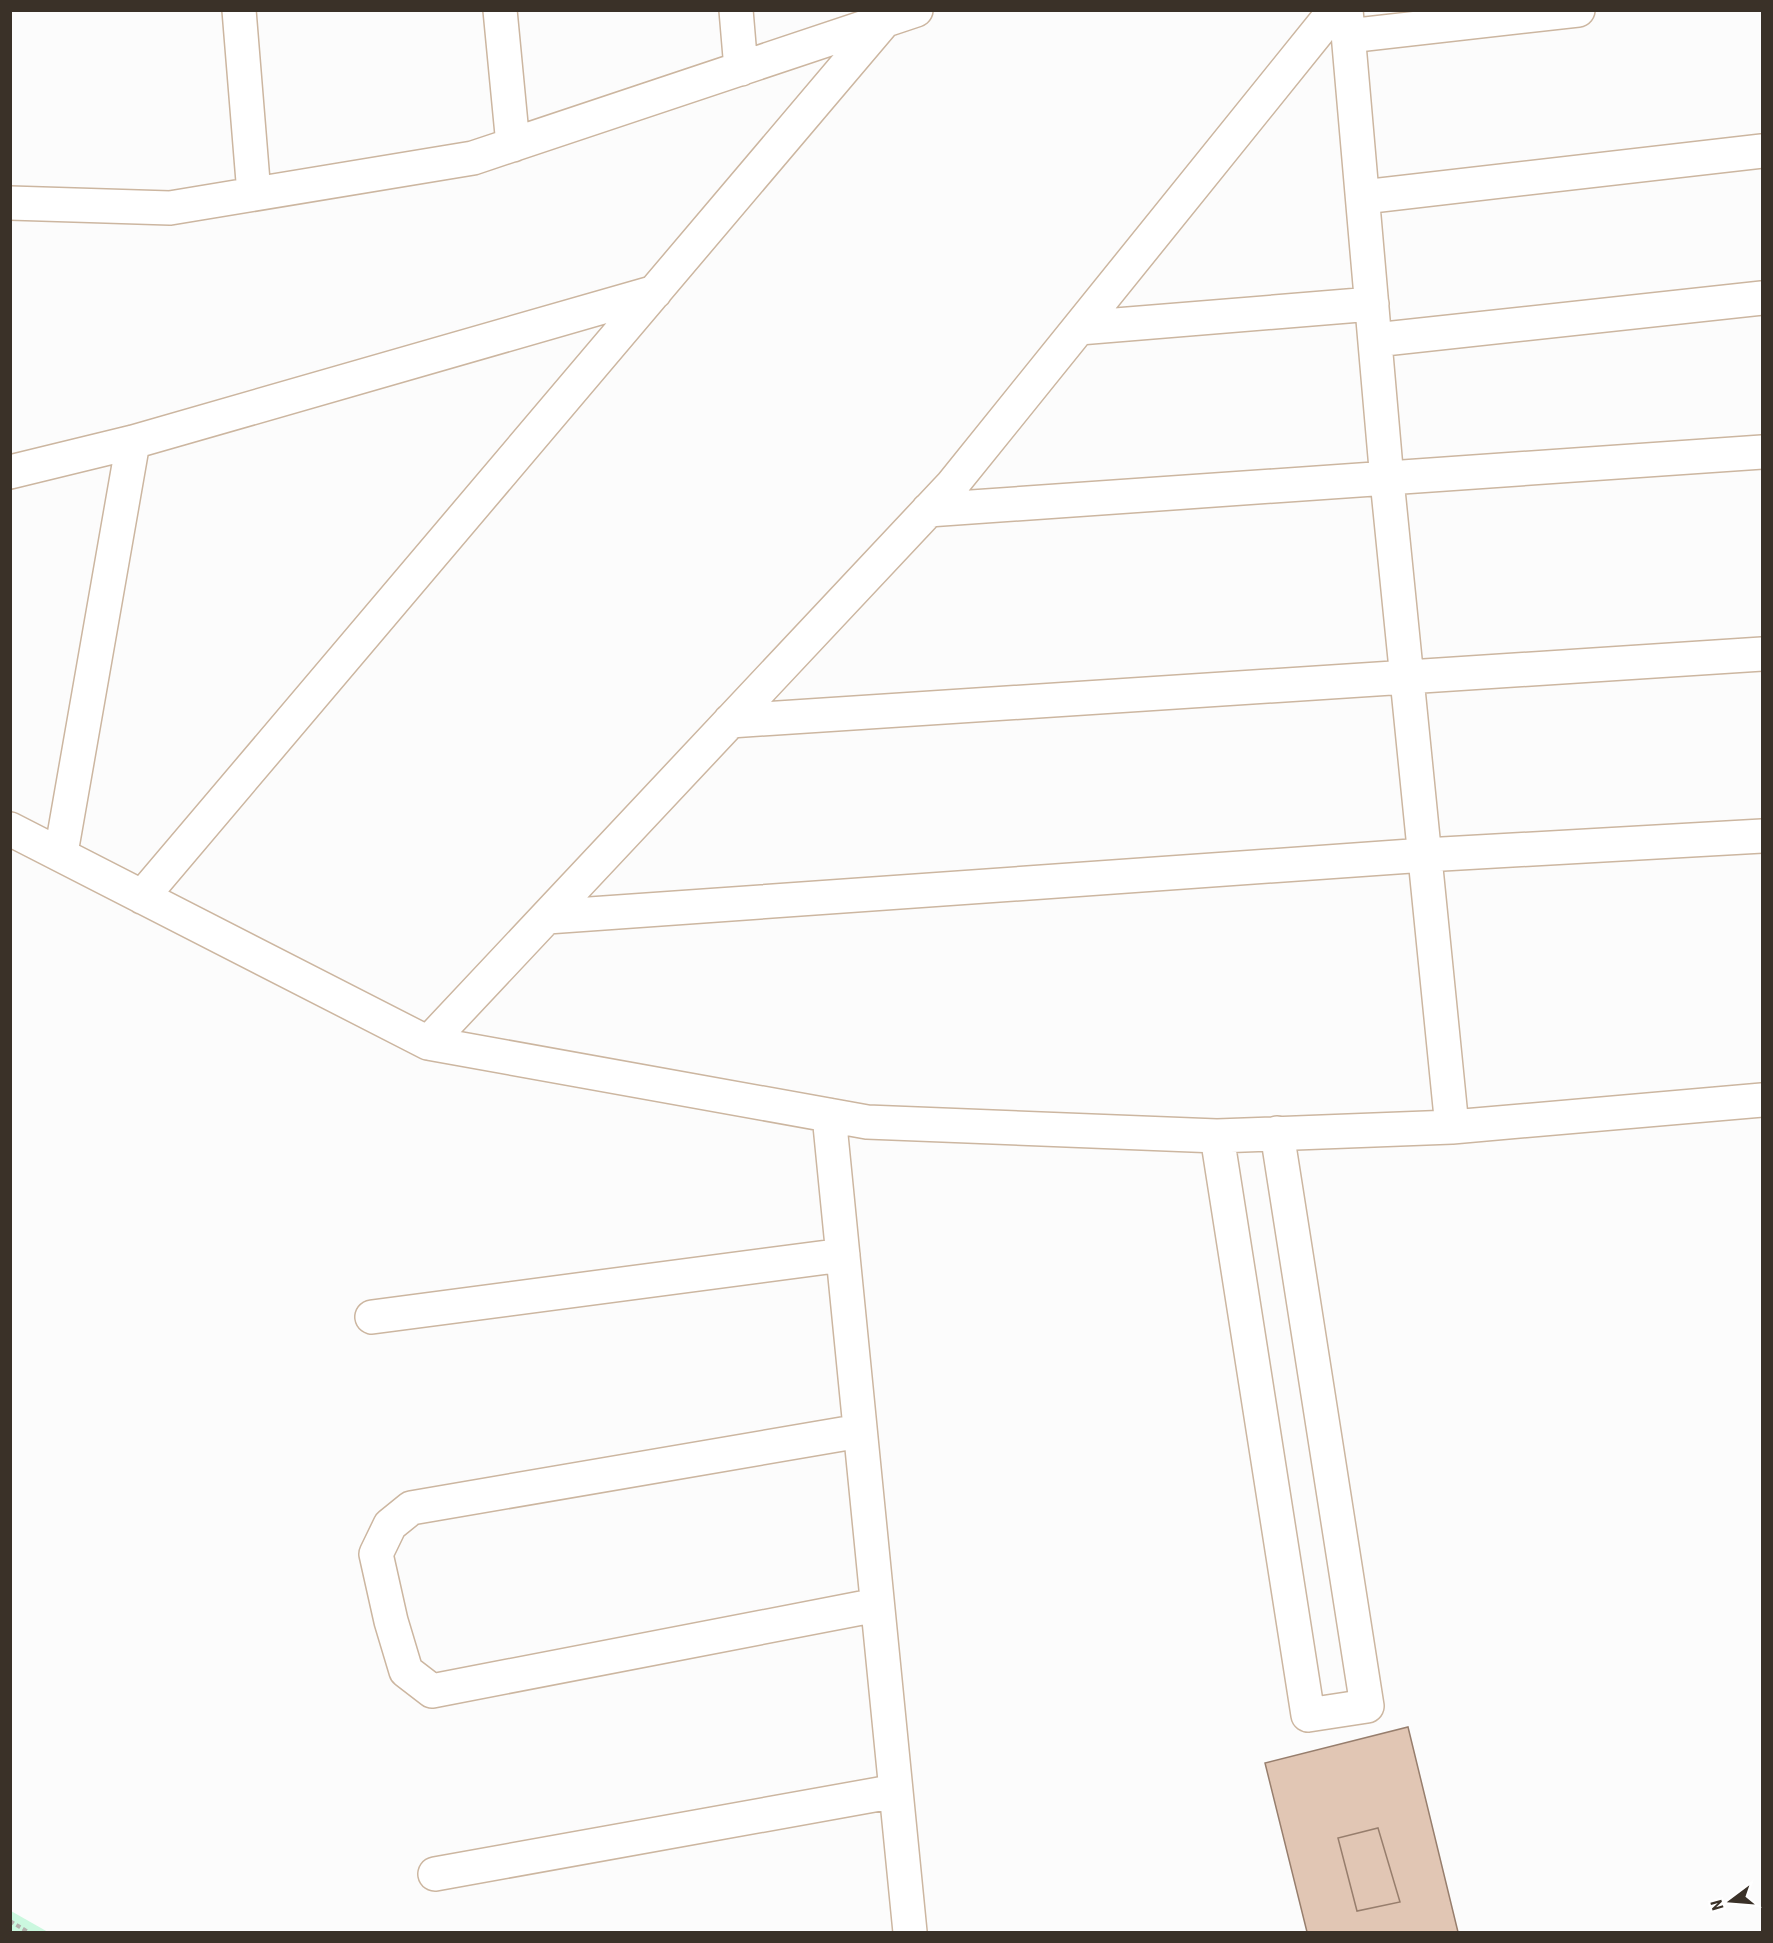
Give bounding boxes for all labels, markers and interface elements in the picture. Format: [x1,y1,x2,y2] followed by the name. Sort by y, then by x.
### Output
[1701,1871,1761,1931] north arrow
[1707,1898,1728,1912] text: N

